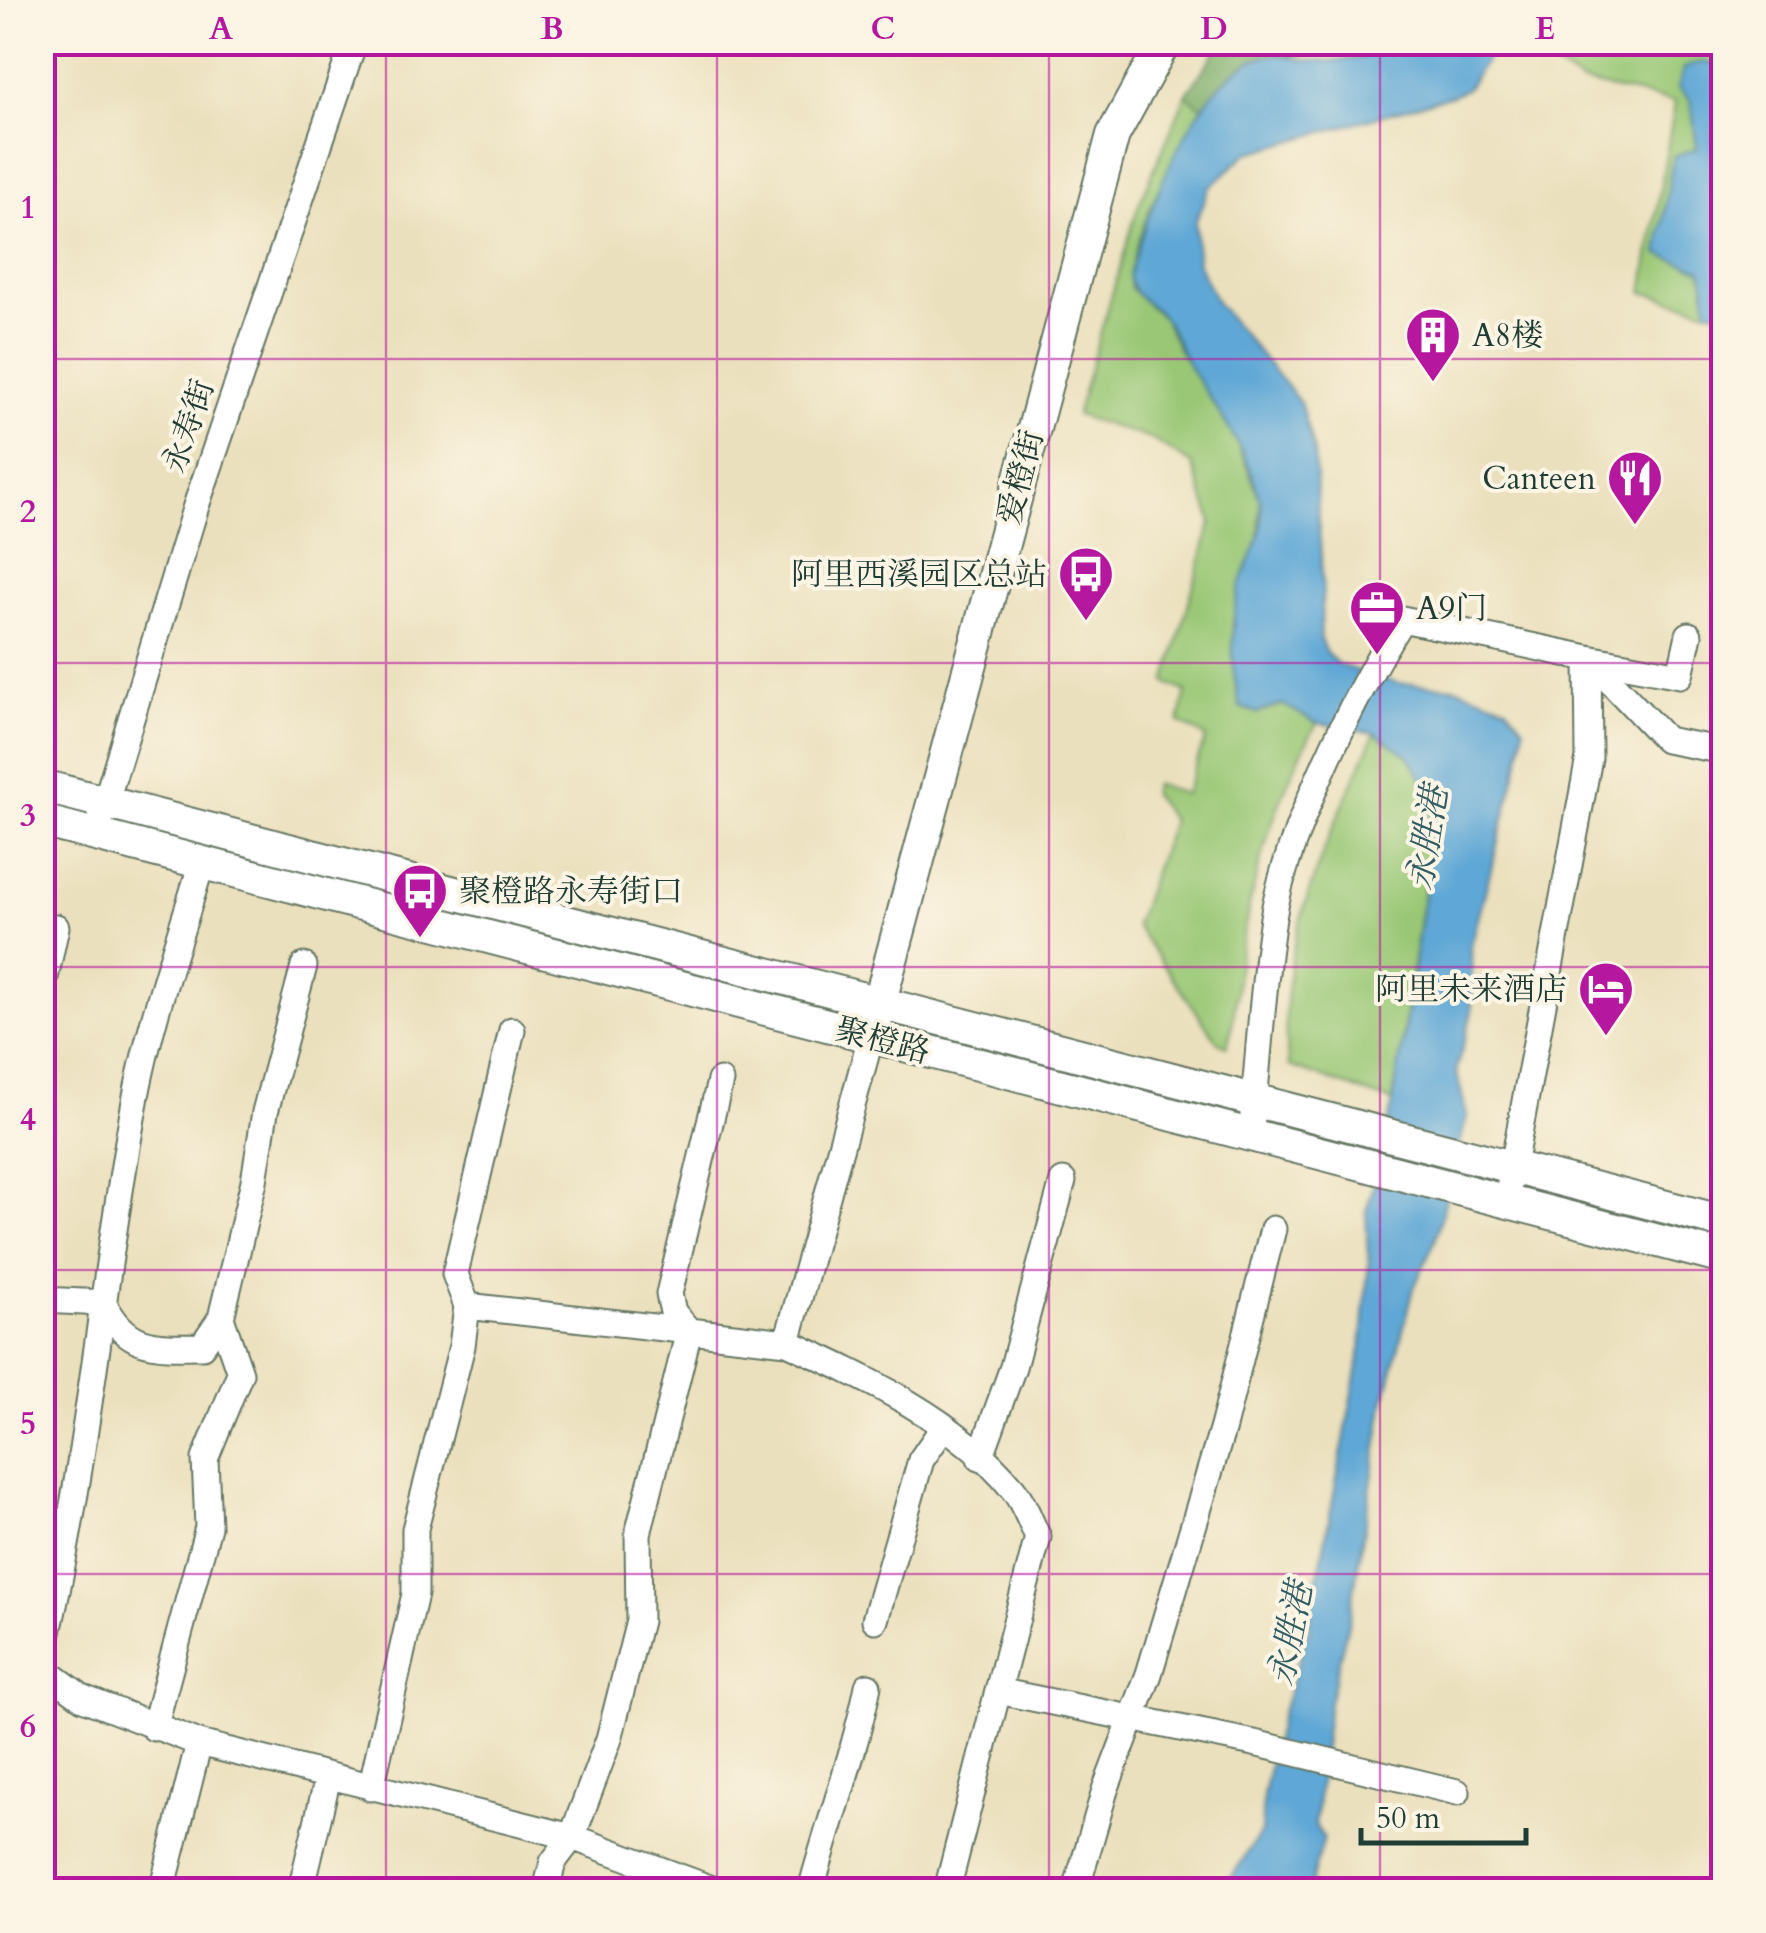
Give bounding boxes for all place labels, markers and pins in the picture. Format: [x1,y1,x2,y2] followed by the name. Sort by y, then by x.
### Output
[1403,305,1463,384] building icon: A8楼
[1472,314,1543,358] place label: A8楼
[1605,448,1665,527] restaurant icon: Canteen
[1482,457,1596,501] place label: Canteen
[1056,544,1116,623] bus stop icon: 阿里西溪园区总站
[791,553,1047,597] place label: 阿里西溪园区总站
[1347,578,1407,657] office icon: A9门
[1416,587,1487,631] place label: A9门
[390,861,450,940] bus stop icon: 聚橙路永寿街口
[459,870,683,914] place label: 聚橙路永寿街口
[1576,959,1636,1038] hotel icon: 阿里未来酒店
[1375,968,1567,1012] place label: 阿里未来酒店

